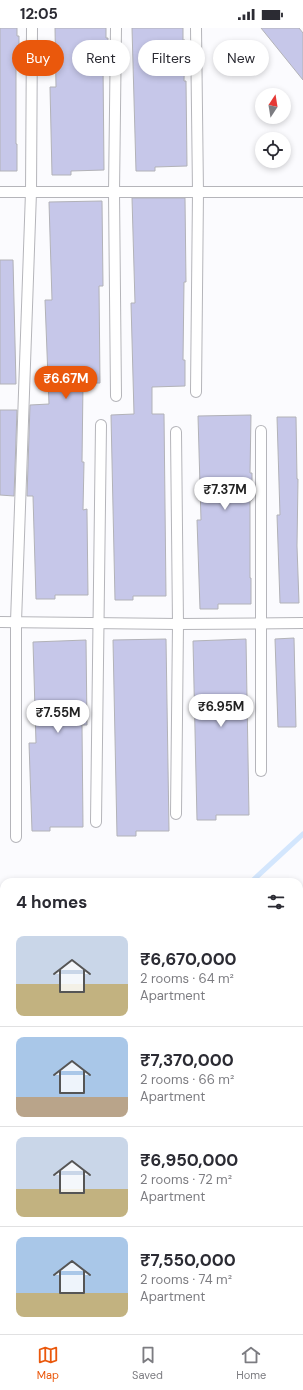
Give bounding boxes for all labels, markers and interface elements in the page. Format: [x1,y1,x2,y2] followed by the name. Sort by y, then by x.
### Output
[20,4,58,24] text: 12:05
[12,40,64,76] chip: Buy
[72,40,130,76] chip: Rent
[138,40,205,76] chip: Filters
[213,40,269,76] chip: New
[255,88,291,124] north arrow
[255,88,291,168] map controls
[255,132,291,168] button: locate
[33,366,99,400] pin: ₹6.67M
[43,370,89,387] text: ₹6.67M
[192,477,258,511] pin: ₹7.37M
[203,481,247,498] text: ₹7.37M
[188,694,254,728] pin: ₹6.95M
[198,698,244,715] text: ₹6.95M
[25,700,91,734] pin: ₹7.55M
[35,704,81,721] text: ₹7.55M
[16,891,87,913] text: 4 homes
[265,891,287,913] icon: filters
[140,948,237,970] text: ₹6,670,000
[48,952,96,1000] icon: home
[140,970,234,987] text: 2 rooms · 64 m²
[140,987,205,1004] text: Apartment
[140,1049,234,1071] text: ₹7,370,000
[48,1053,96,1101] icon: home
[140,1071,234,1088] text: 2 rooms · 66 m²
[140,1088,205,1105] text: Apartment
[140,1149,238,1171] text: ₹6,950,000
[48,1153,96,1201] icon: home
[140,1171,232,1188] text: 2 rooms · 72 m²
[140,1188,205,1205] text: Apartment
[140,1249,236,1271] text: ₹7,550,000
[48,1253,96,1301] icon: home
[140,1271,232,1288] text: 2 rooms · 74 m²
[140,1288,205,1305] text: Apartment
[37,1344,59,1382] tab: Map
[132,1344,163,1382] tab: Saved
[236,1344,266,1382] tab: Home

